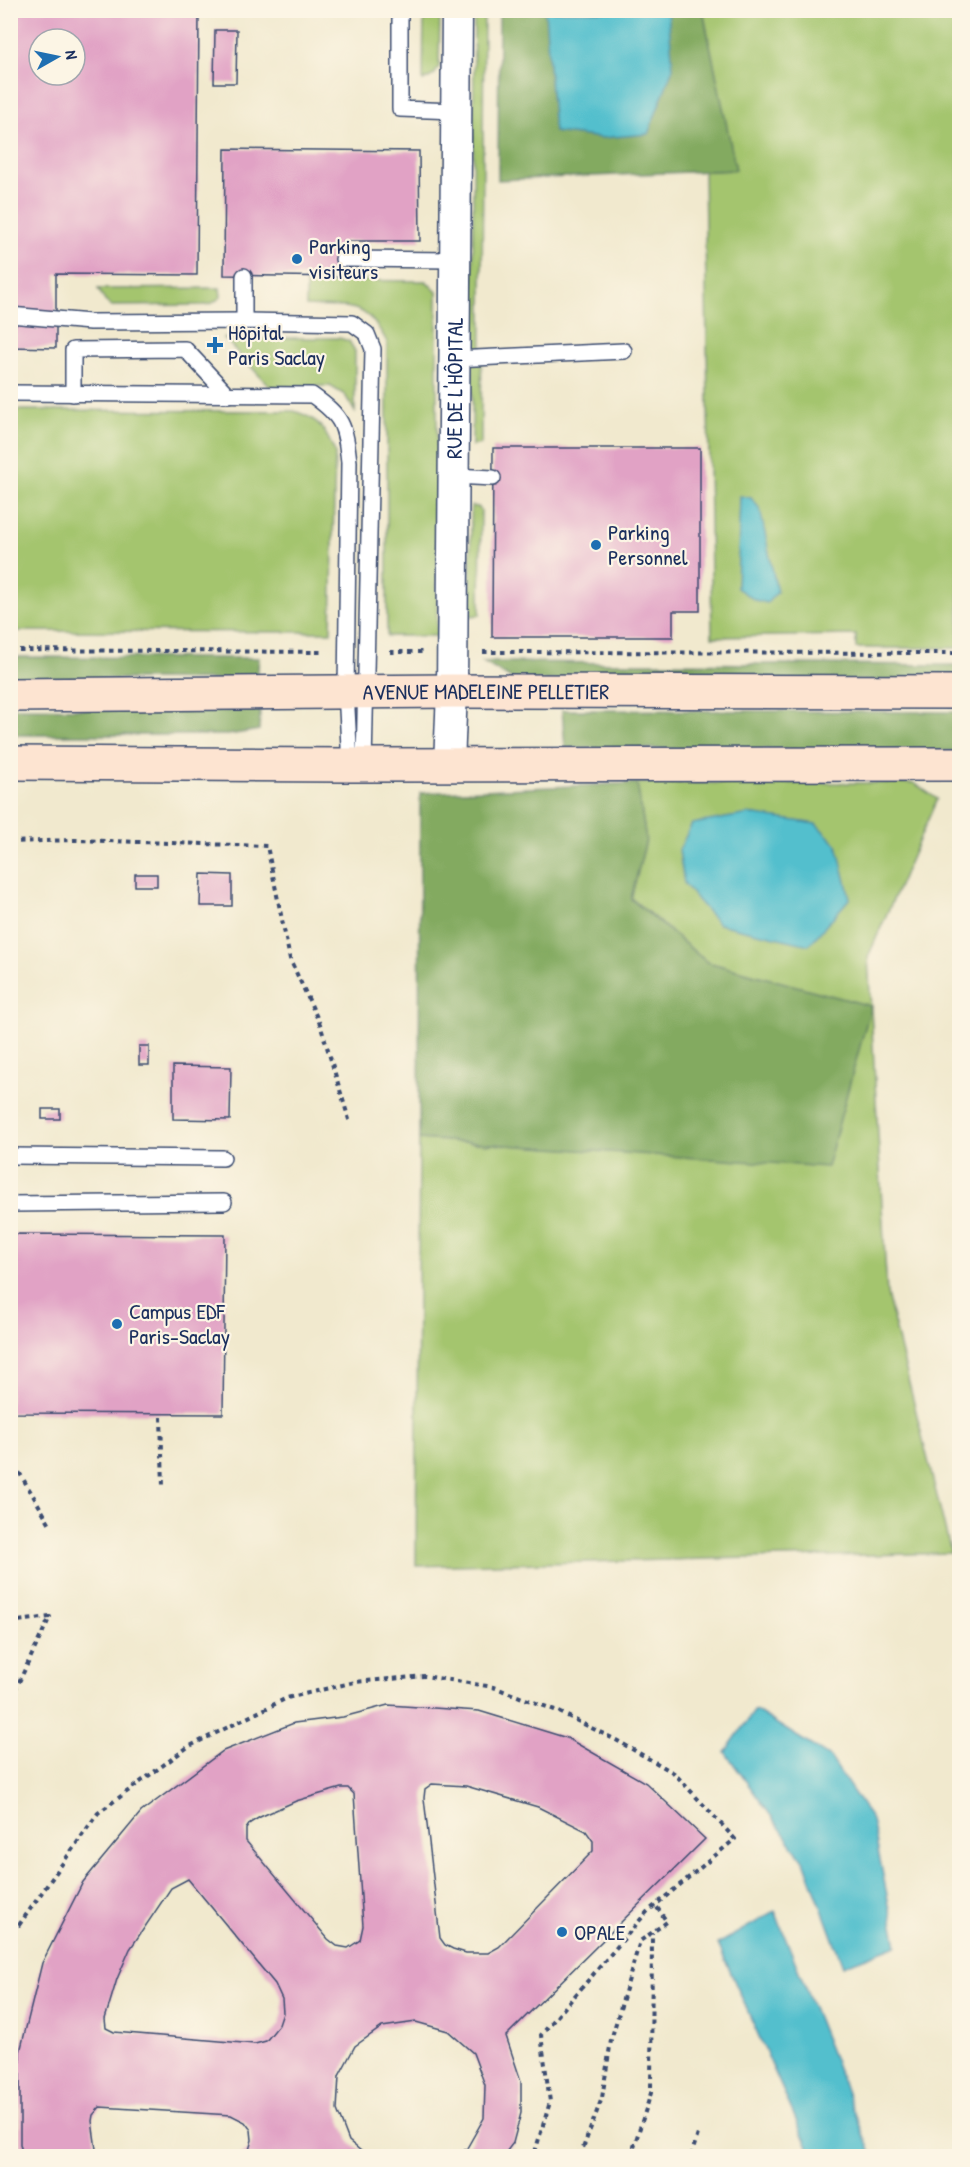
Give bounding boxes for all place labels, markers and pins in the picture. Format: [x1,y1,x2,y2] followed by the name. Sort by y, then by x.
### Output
[309,231,378,286] place label: Parking visiteurs
[290,252,304,266] marker: Parking visiteurs
[228,317,325,372] place label: Hôpital Paris Saclay
[206,336,224,354] marker: Hôpital Paris Saclay
[608,517,688,572] place label: Parking Personnel
[589,538,603,552] marker: Parking Personnel
[129,1296,230,1351] place label: Campus EDF Paris-Saclay
[110,1317,124,1331] marker: Campus EDF Paris-Saclay
[574,1917,626,1947] place label: OPALE
[555,1925,569,1939] marker: OPALE

